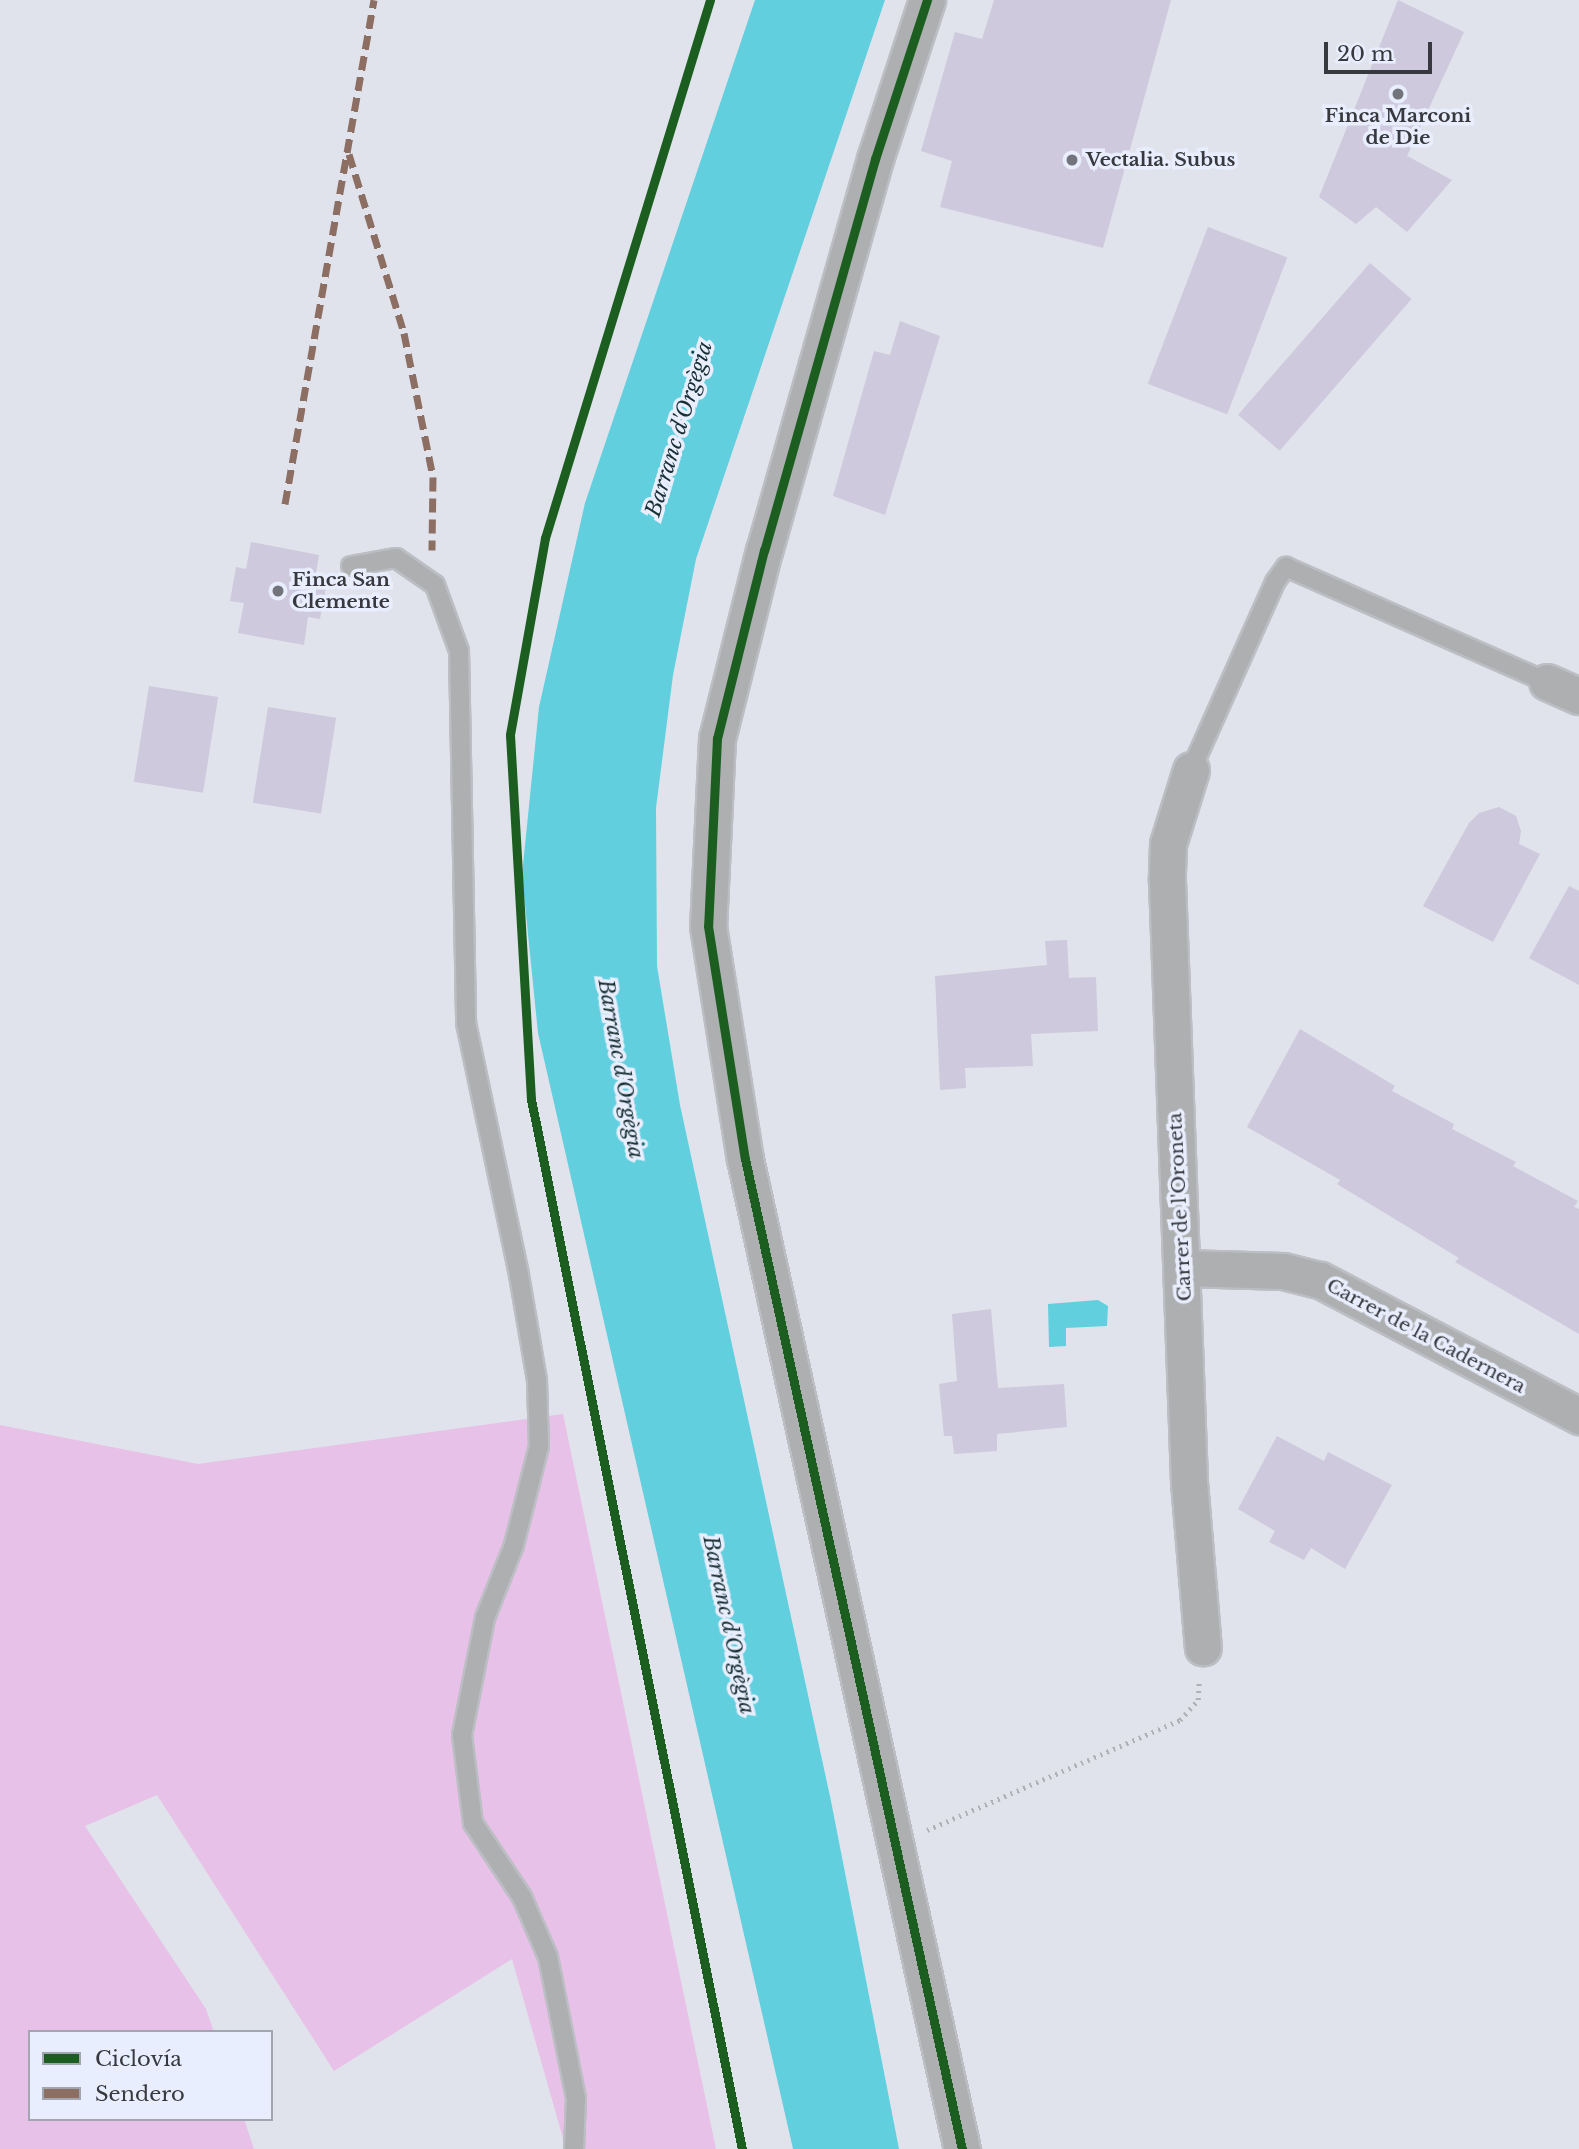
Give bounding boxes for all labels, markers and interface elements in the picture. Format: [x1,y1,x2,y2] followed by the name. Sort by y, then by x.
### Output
[1327,28,1436,72] scale bar
[1337,41,1394,67] text: 20 m
[1390,86,1406,102] marker: Finca Marconi de Die
[1325,105,1471,149] place label: Finca Marconi de Die
[1086,149,1235,171] place label: Vectalia. Subus
[1064,152,1080,168] marker: Vectalia. Subus
[640,338,718,520] water label: Barranc d'Orgègia
[292,569,390,613] place label: Finca San Clemente
[270,583,286,599] marker: Finca San Clemente
[593,977,649,1161] water label: Barranc d'Orgègia
[1164,1112,1196,1302] street label: Carrer de l'Oroneta
[1322,1274,1530,1398] street label: Carrer de la Cadernera
[698,1533,760,1717] water label: Barranc d'Orgègia
[28,2030,273,2121] legend
[95,2046,182,2072] text: Ciclovía
[95,2081,185,2107] text: Sendero

